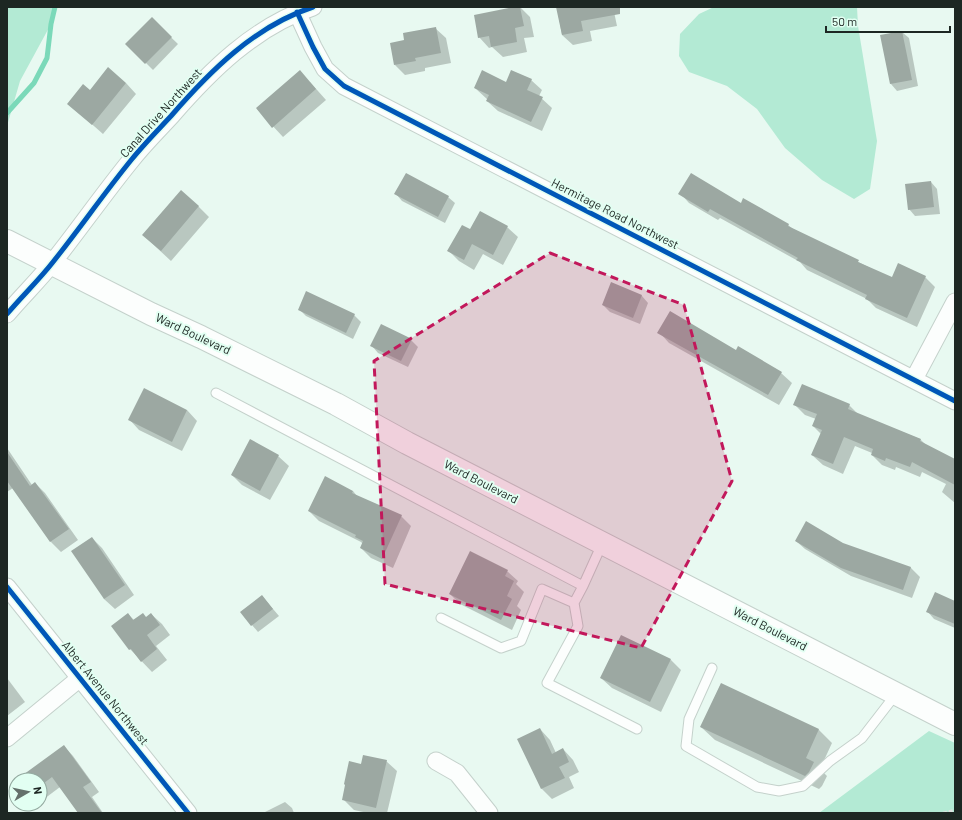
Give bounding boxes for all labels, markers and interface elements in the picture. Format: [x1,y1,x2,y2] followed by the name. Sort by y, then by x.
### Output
[826,8,950,34] scale bar
[832,14,857,28] text: 50 m
[117,65,204,160] street label: Canal Drive Northwest
[549,175,681,251] street label: Hermitage Road Northwest
[154,310,233,357] street label: Ward Boulevard
[442,456,521,506] street label: Ward Boulevard
[731,603,810,653] street label: Ward Boulevard
[60,638,152,747] street label: Albert Avenue Northwest
[8,772,48,812] north arrow
[31,786,45,795] text: N

